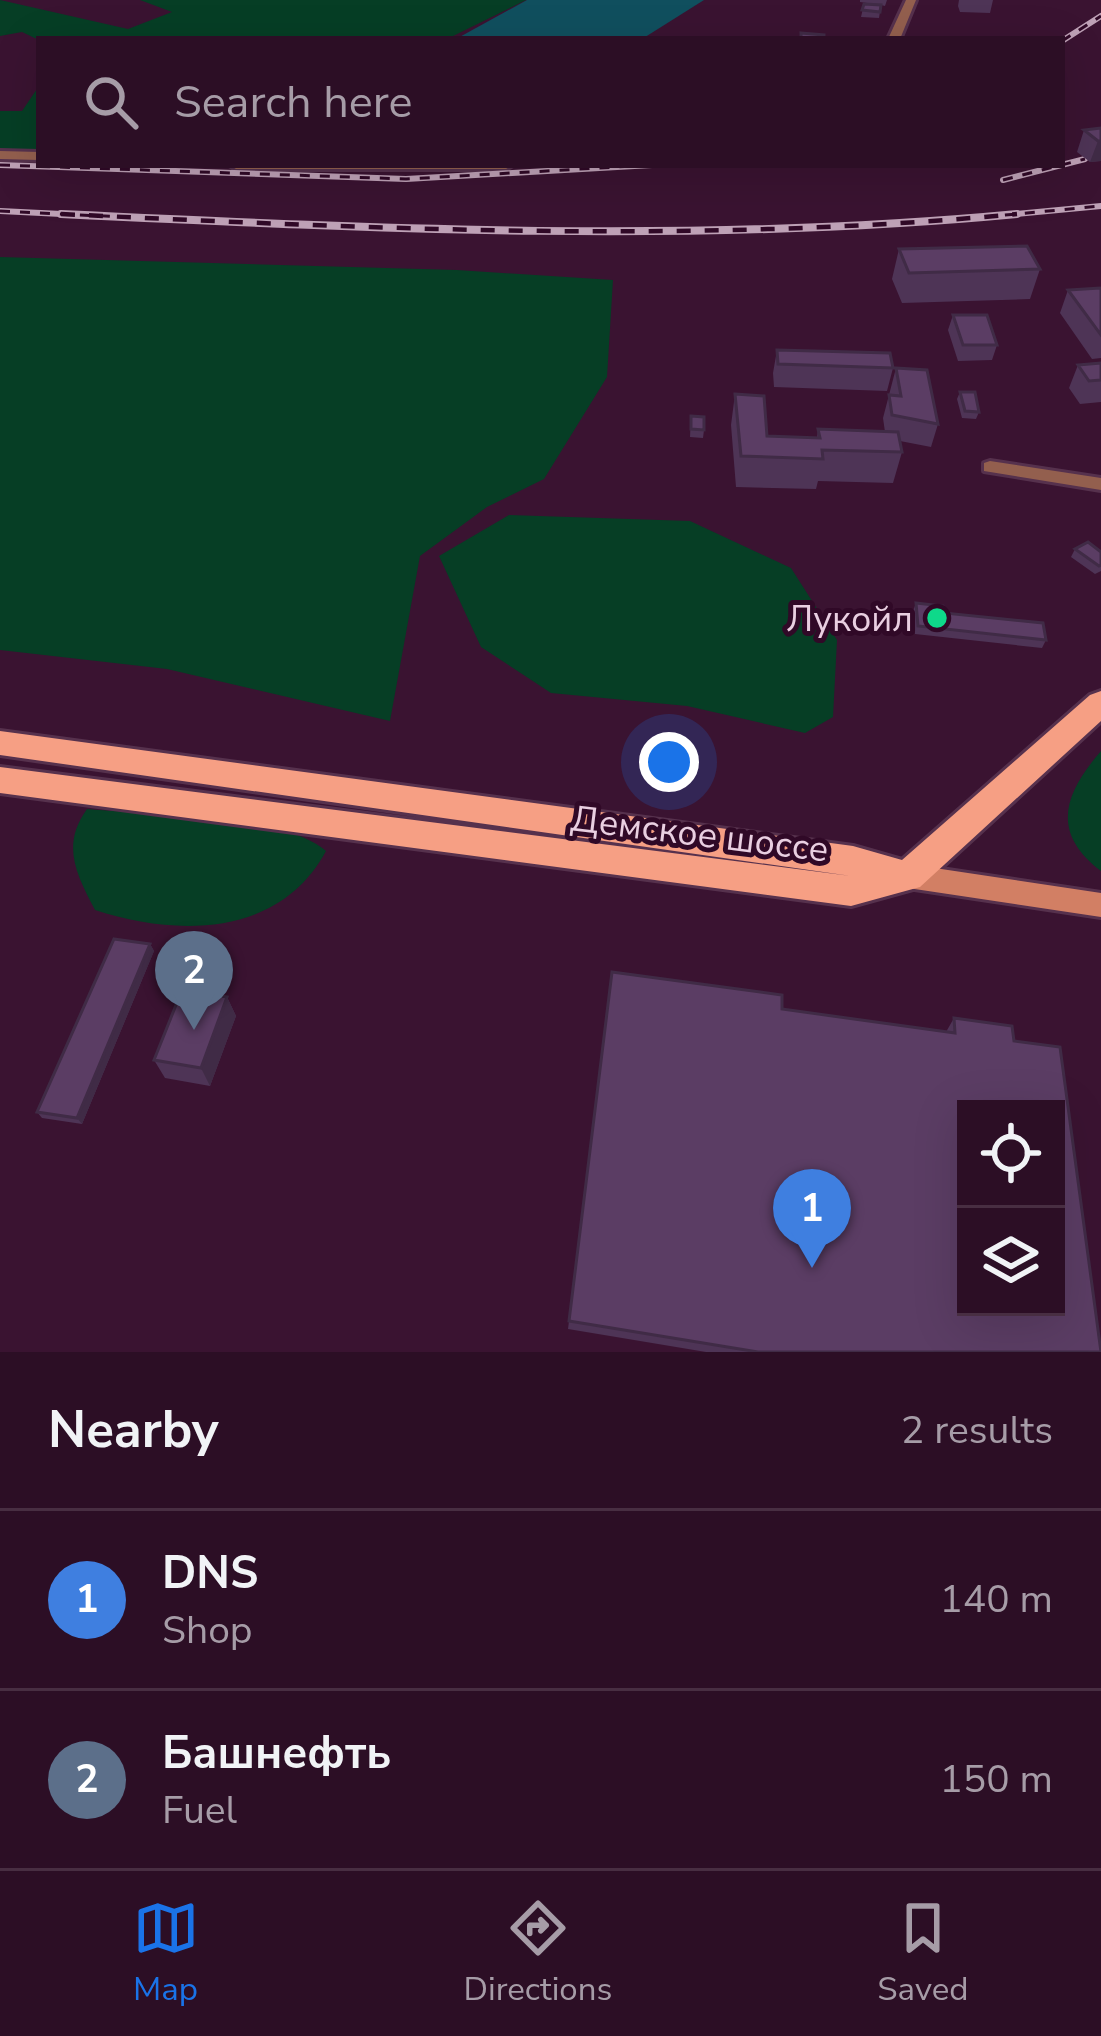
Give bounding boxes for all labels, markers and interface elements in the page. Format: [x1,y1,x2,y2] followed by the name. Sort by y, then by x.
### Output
[36,36,1065,168] search box
[78,69,144,135] icon: search
[174,72,413,133] text: Search here
[786,595,913,644] place label: Лукойл
[924,605,950,631] marker: Лукойл
[639,732,699,792] your location
[568,794,831,875] street label: Демское шоссе
[155,931,233,1030] pin: 2
[957,1100,1065,1316] map controls
[957,1100,1065,1208] button: locate
[773,1169,851,1268] pin: 1
[957,1208,1065,1316] button: layers
[48,1395,219,1465] text: Nearby
[901,1404,1053,1457] text: 2 results
[162,1543,258,1604] text: DNS
[75,1573,99,1626] text: 1
[939,1573,1053,1626] text: 140 m
[162,1604,253,1657] text: Shop
[162,1723,391,1784] text: Башнефть
[75,1753,99,1806] text: 2
[939,1753,1053,1806] text: 150 m
[162,1784,237,1837] text: Fuel
[133,1895,199,2012] tab: Map
[464,1895,612,2012] tab: Directions
[877,1895,968,2012] tab: Saved

